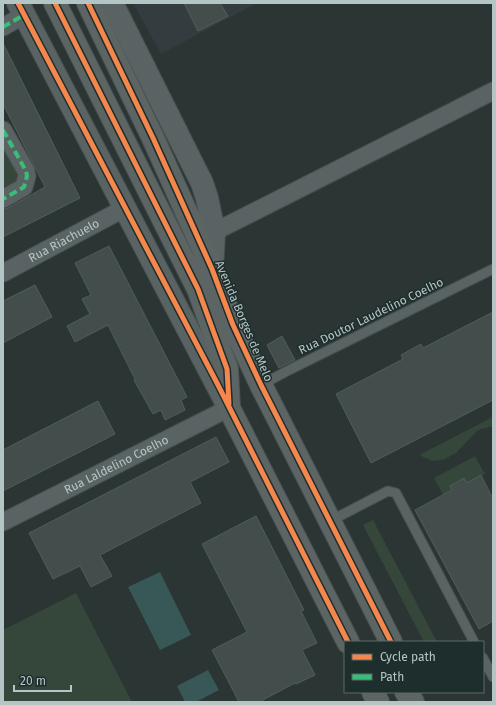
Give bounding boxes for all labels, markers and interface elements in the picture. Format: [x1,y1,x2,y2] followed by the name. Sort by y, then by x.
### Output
[26,216,102,265] street label: Rua Riachuelo
[212,258,276,384] street label: Avenida Borges de Melo
[296,275,446,357] street label: Rua Doutor Laudelino Coelho
[62,433,171,497] street label: Rua Laldelino Coelho
[344,641,484,693] legend
[380,650,436,664] text: Cycle path
[14,667,71,693] scale bar
[380,670,404,684] text: Path
[20,674,46,688] text: 20 m

